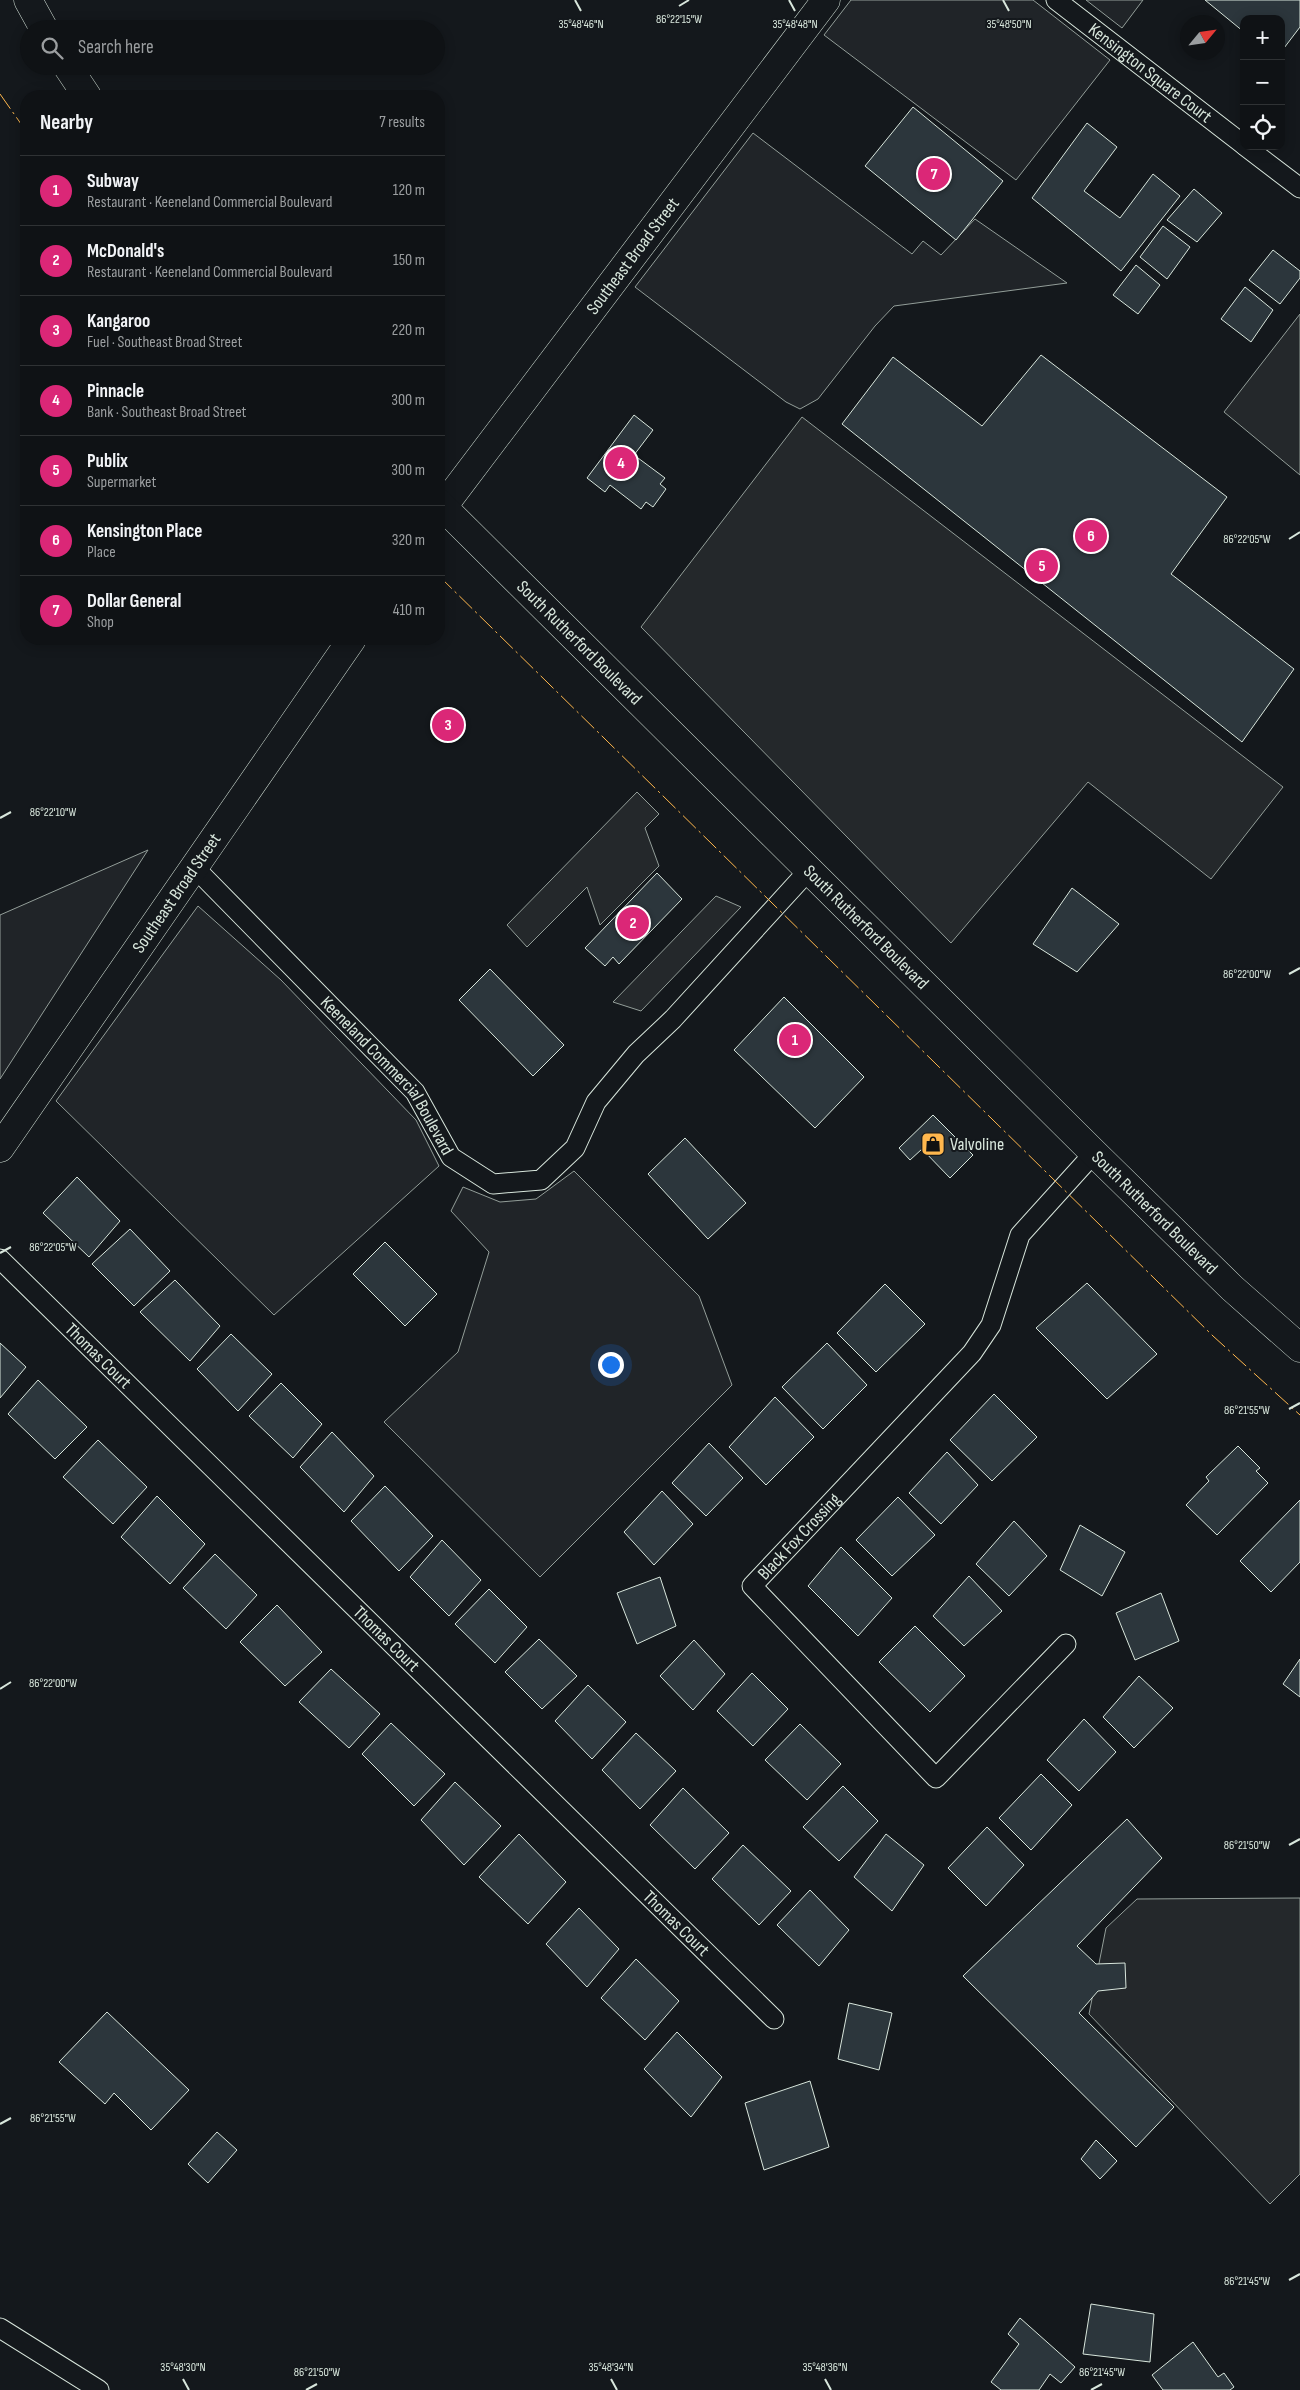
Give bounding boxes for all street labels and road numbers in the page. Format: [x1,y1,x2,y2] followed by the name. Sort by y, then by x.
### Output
[1084,19,1216,127] street label: Kensington Square Court
[582,193,684,318] street label: Southeast Broad Street
[513,576,646,709] street label: South Rutherford Boulevard
[128,829,225,957] street label: Southeast Broad Street
[799,861,933,994] street label: South Rutherford Boulevard
[316,992,458,1159] street label: Keeneland Commercial Boulevard
[1088,1146,1222,1279] street label: South Rutherford Boulevard
[61,1319,136,1393] street label: Thomas Court
[753,1489,845,1584] street label: Black Fox Crossing
[349,1602,425,1676] street label: Thomas Court
[639,1886,714,1961] street label: Thomas Court

